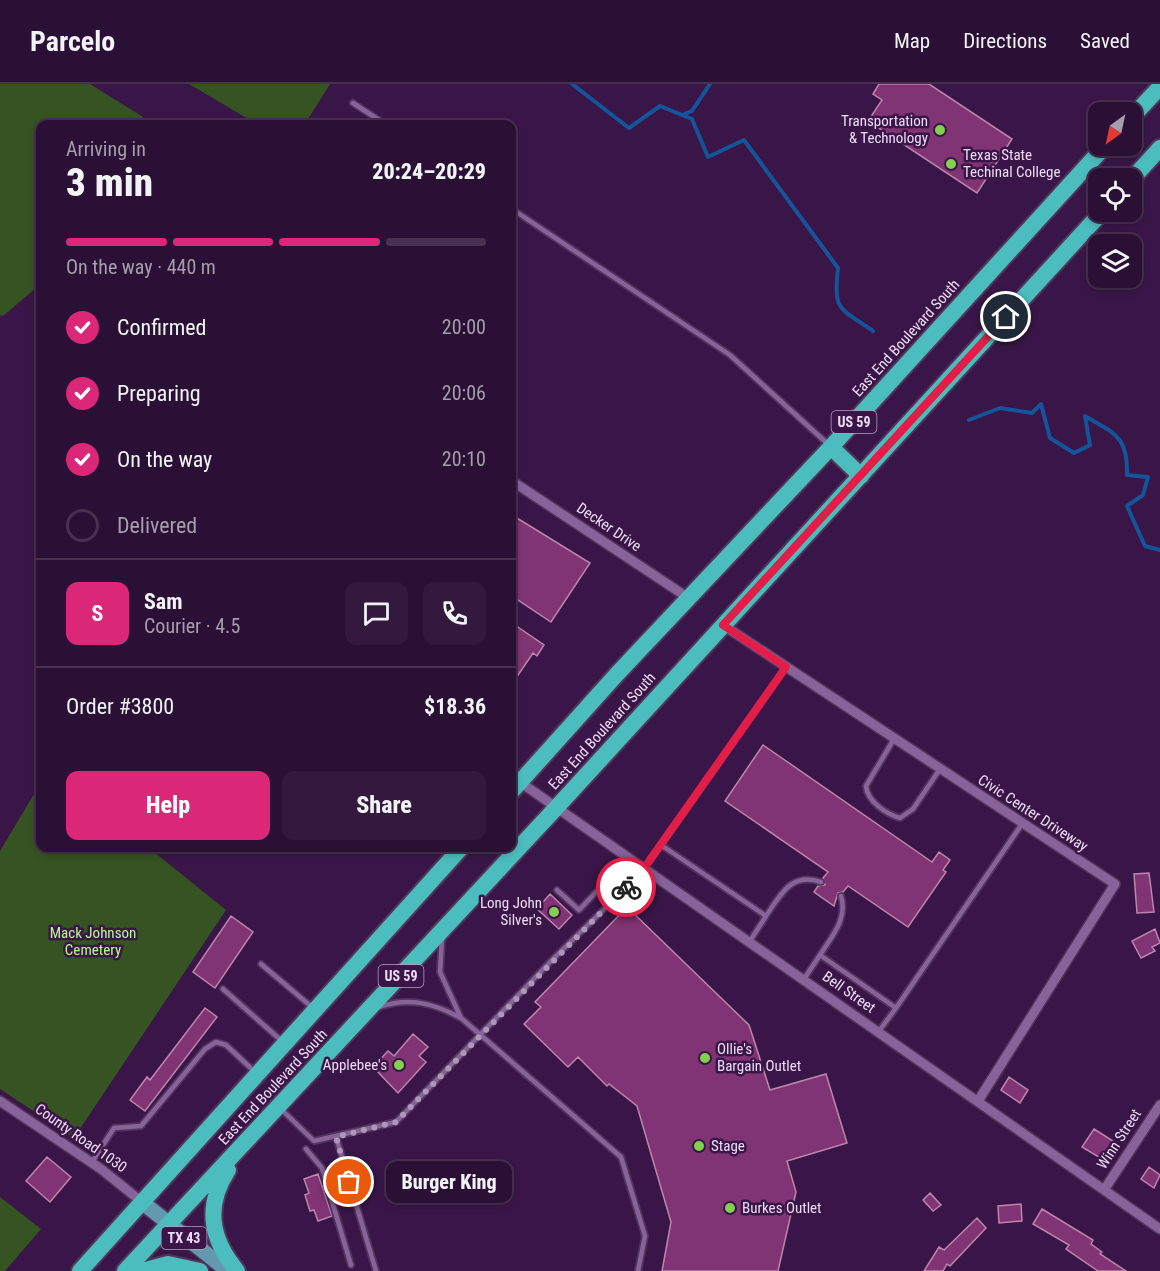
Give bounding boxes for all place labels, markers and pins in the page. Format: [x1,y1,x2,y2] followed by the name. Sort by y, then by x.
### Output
[841,112,928,147] place label: Transportation & Technology
[933,123,947,137] marker: Transportation & Technology
[963,146,1060,181] place label: Texas State Techinal College
[944,157,958,171] marker: Texas State Techinal College
[980,291,1031,342] pin
[480,894,542,929] place label: Long John Silver's
[547,905,561,919] marker: Long John Silver's
[717,1040,801,1075] place label: Ollie's Bargain Outlet
[698,1051,712,1065] marker: Ollie's Bargain Outlet
[323,1056,387,1074] place label: Applebee's
[392,1058,406,1072] marker: Applebee's
[711,1137,745,1155] place label: Stage
[692,1139,706,1153] marker: Stage
[323,1156,374,1207] pin
[385,1161,511,1203] callout: Burger King
[742,1199,822,1217] place label: Burkes Outlet
[723,1201,737,1215] marker: Burkes Outlet

